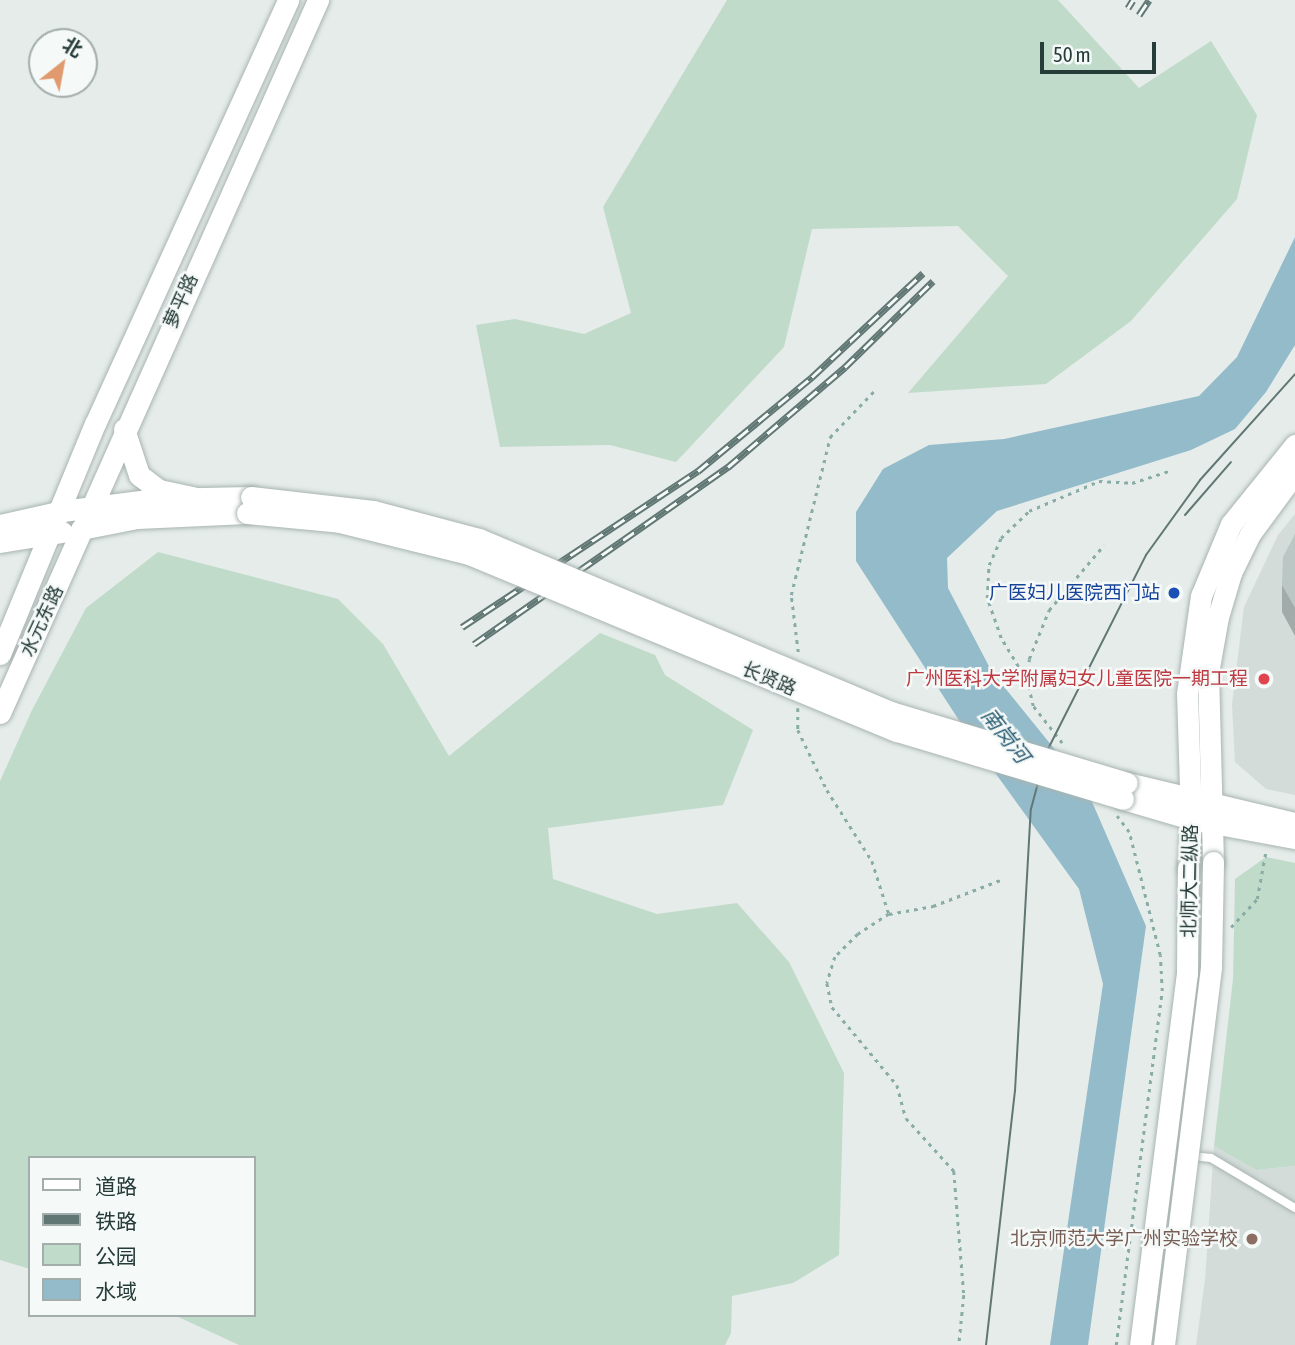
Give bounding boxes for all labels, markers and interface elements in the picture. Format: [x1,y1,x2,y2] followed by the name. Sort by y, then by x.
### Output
[28,28,98,98] north arrow
[1043,28,1158,72] scale bar
[59,32,87,61] text: 北
[1053,42,1091,66] text: 50 m
[159,270,203,332] street label: 萝平路
[16,582,68,660] street label: 水元东路
[989,582,1160,604] place label: 广医妇儿医院西门站
[1166,585,1182,601] marker: 广医妇儿医院西门站
[738,657,800,701] street label: 长贤路
[906,668,1248,690] place label: 广州医科大学附属妇女儿童医院一期工程
[1254,669,1274,689] marker: 广州医科大学附属妇女儿童医院一期工程
[977,702,1035,768] water label: 南岗河
[1178,824,1202,938] street label: 北师大二纵路
[28,1156,256,1317] legend
[95,1174,137,1198] text: 道路
[95,1209,137,1233] text: 铁路
[1010,1228,1238,1250] place label: 北京师范大学广州实验学校
[1244,1231,1260,1247] marker: 北京师范大学广州实验学校
[95,1244,137,1268] text: 公园
[95,1279,137,1303] text: 水域

